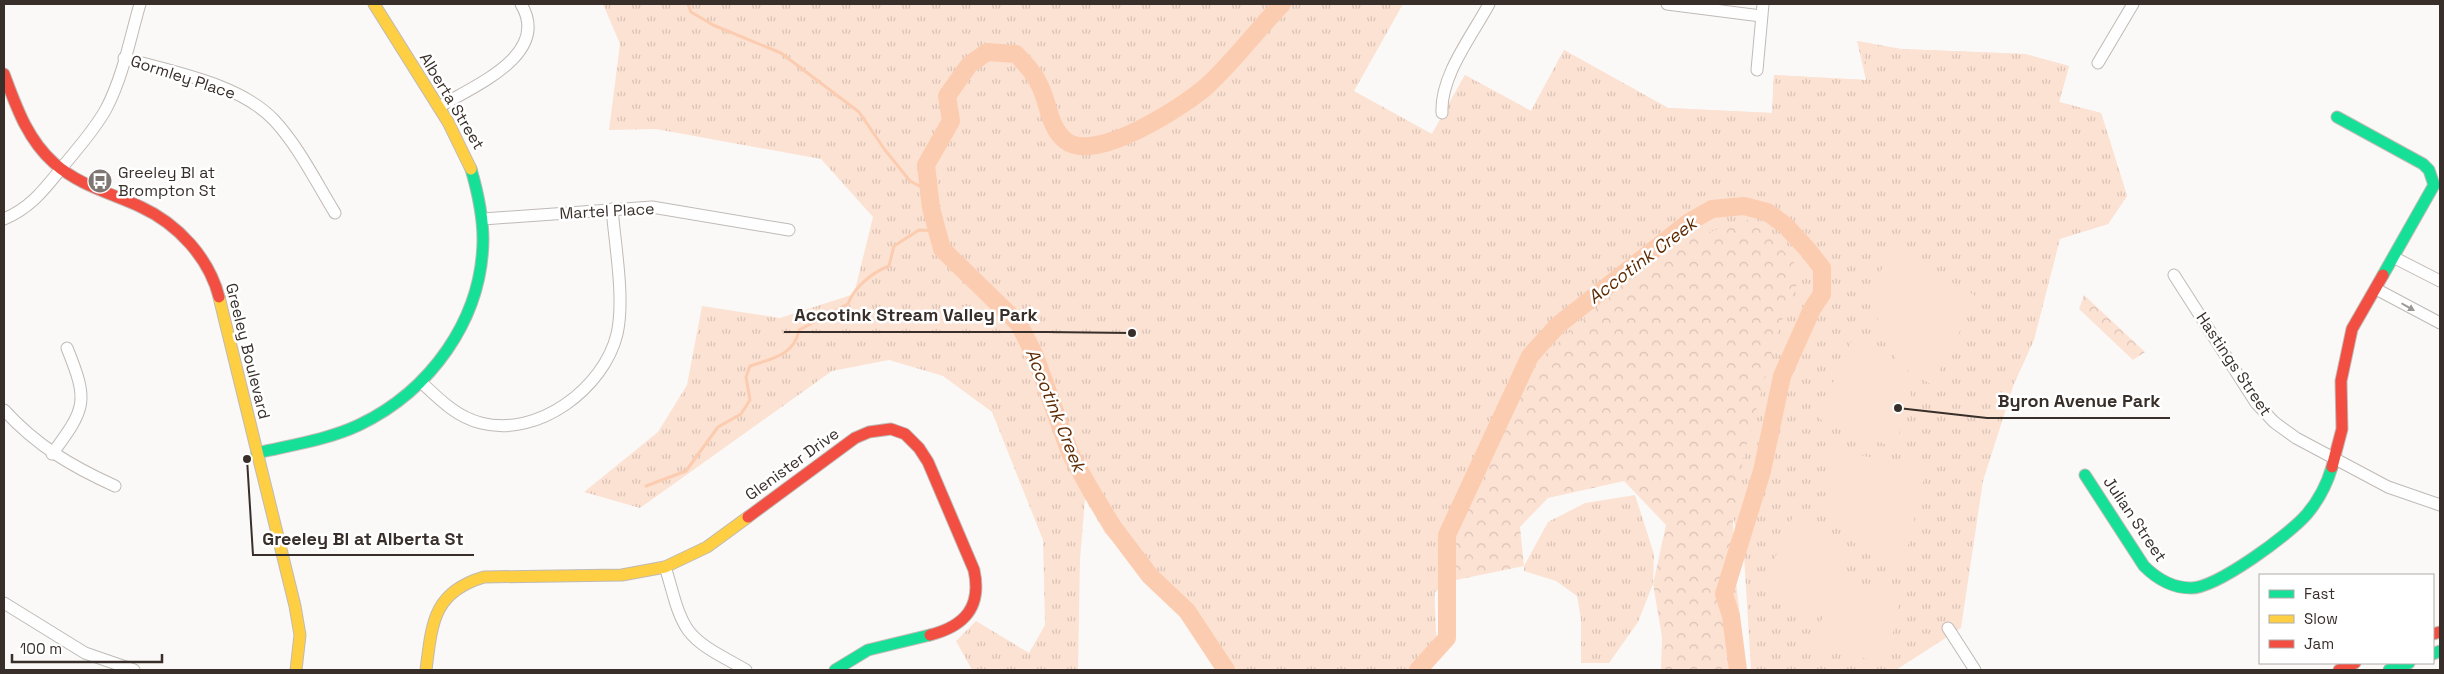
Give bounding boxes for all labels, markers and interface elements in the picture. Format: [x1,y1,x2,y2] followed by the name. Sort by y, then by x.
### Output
[415,49,489,153] street label: Alberta Street
[128,50,238,104] street label: Gormley Place
[118,162,216,201] place label: Greeley Bl at Brompton St
[87,168,113,194] bus stop icon: Greeley Bl at Brompton St
[559,198,655,224] street label: Martel Place
[1583,210,1703,309] water label: Accotink Creek
[221,281,275,421] street label: Greeley Boulevard
[784,299,1047,332] callout: Accotink Stream Valley Park
[2401,302,2414,311] one-way arrow
[794,303,1038,326] text: Accotink Stream Valley Park
[2192,308,2276,420] street label: Hastings Street
[1021,345,1092,477] water label: Accotink Creek
[1987,385,2170,418] callout: Byron Avenue Park
[1998,389,2160,412] text: Byron Avenue Park
[741,423,843,505] street label: Glenister Drive
[2099,472,2171,566] street label: Julian Street
[253,522,474,555] callout: Greeley Bl at Alberta St
[262,527,464,550] text: Greeley Bl at Alberta St
[2259,574,2434,664] legend
[2304,584,2335,603] text: Fast
[2304,609,2338,628] text: Slow
[12,632,162,664] scale bar
[2304,634,2334,653] text: Jam
[20,639,62,658] text: 100 m

